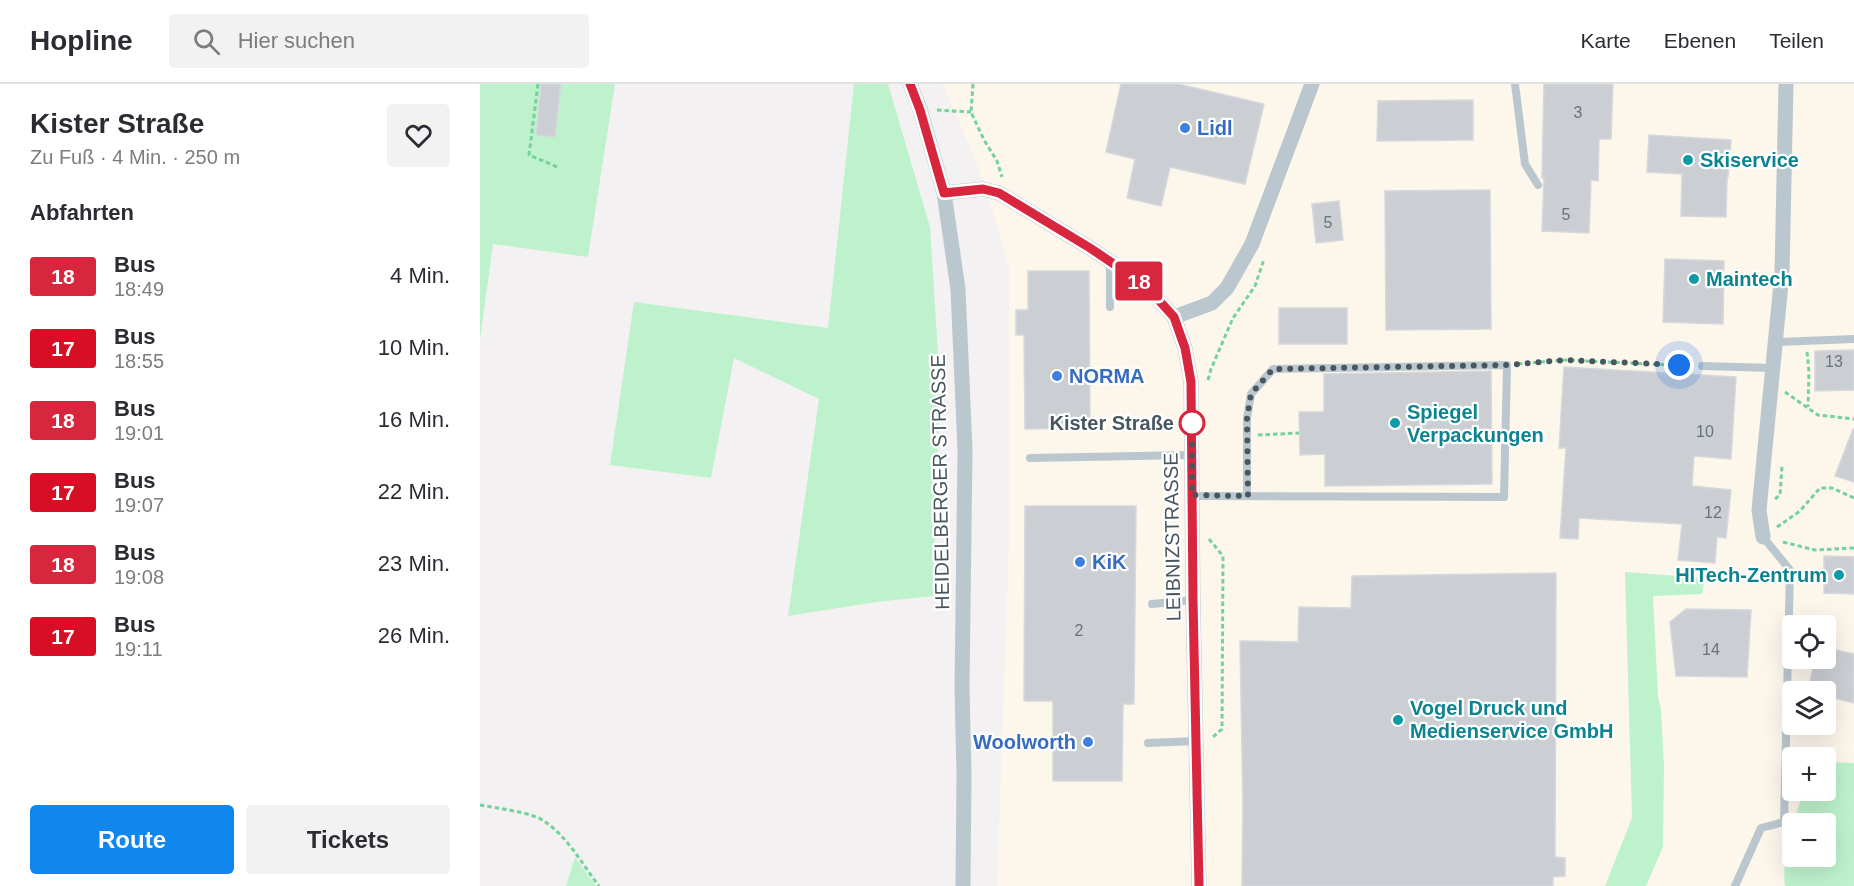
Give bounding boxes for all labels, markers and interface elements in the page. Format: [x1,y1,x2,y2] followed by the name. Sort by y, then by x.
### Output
[169,14,589,68] search box
[30,25,133,56] text: Hopline
[190,25,223,58] icon: search
[238,28,355,53] text: Hier suchen
[1581,29,1631,52] text: Karte
[1664,29,1736,52] text: Ebenen
[1769,29,1824,52] text: Teilen
[387,104,450,167] button: heart
[1574,104,1583,121] house number: 3
[30,108,204,139] text: Kister Straße
[1197,117,1233,139] place label: Lidl
[1178,121,1192,135] marker: Lidl
[30,146,240,168] text: Zu Fuß · 4 Min. · 250 m
[1700,149,1799,171] place label: Skiservice
[1681,153,1695,167] marker: Skiservice
[30,200,134,225] text: Abfahrten
[1562,206,1571,223] house number: 5
[1324,214,1333,231] house number: 5
[114,252,156,277] text: Bus
[1112,262,1166,300] line badge: 18
[390,263,450,288] text: 4 Min.
[51,265,75,288] text: 18
[1706,268,1793,290] place label: Maintech
[1127,270,1151,293] text: 18
[1687,272,1701,286] marker: Maintech
[114,278,164,300] text: 18:49
[114,324,156,349] text: Bus
[378,335,450,360] text: 10 Min.
[51,337,75,360] text: 17
[114,350,164,372] text: 18:55
[1664,350,1694,380] your location
[1825,353,1843,370] house number: 13
[927,354,953,610] street label: HEIDELBERGER STRASSE
[1069,365,1145,387] place label: NORMA
[1050,369,1064,383] marker: NORMA
[114,396,156,421] text: Bus
[1407,401,1544,446] place label: Spiegel Verpackungen
[378,407,450,432] text: 16 Min.
[51,409,75,432] text: 18
[1179,410,1205,436] marker: Kister Straße
[1050,412,1174,434] place label: Kister Straße
[1388,416,1402,430] marker: Spiegel Verpackungen
[114,422,164,444] text: 19:01
[1696,423,1714,440] house number: 10
[1160,452,1184,622] street label: LEIBNIZSTRASSE
[114,468,156,493] text: Bus
[378,479,450,504] text: 22 Min.
[51,481,75,504] text: 17
[114,494,164,516] text: 19:07
[1704,504,1722,521] house number: 12
[114,540,156,565] text: Bus
[378,551,450,576] text: 23 Min.
[1092,551,1127,573] place label: KiK
[51,553,75,576] text: 18
[1073,555,1087,569] marker: KiK
[1675,564,1827,586] place label: HITech-Zentrum
[114,566,164,588] text: 19:08
[1832,568,1846,582] marker: HITech-Zentrum
[114,612,156,637] text: Bus
[1782,615,1836,867] map controls
[1782,615,1836,669] button: locate
[1075,622,1084,639] house number: 2
[378,623,450,648] text: 26 Min.
[51,625,75,648] text: 17
[114,638,163,660] text: 19:11
[1702,641,1720,658] house number: 14
[1782,681,1836,735] button: layers
[1410,697,1613,742] place label: Vogel Druck und Medienservice GmbH
[1391,713,1405,727] marker: Vogel Druck und Medienservice GmbH
[973,731,1076,753] place label: Woolworth
[1081,735,1095,749] marker: Woolworth
[1782,747,1836,801] button: +
[30,805,234,874] button: Route
[246,805,450,874] button: Tickets
[1782,813,1836,867] button: −

